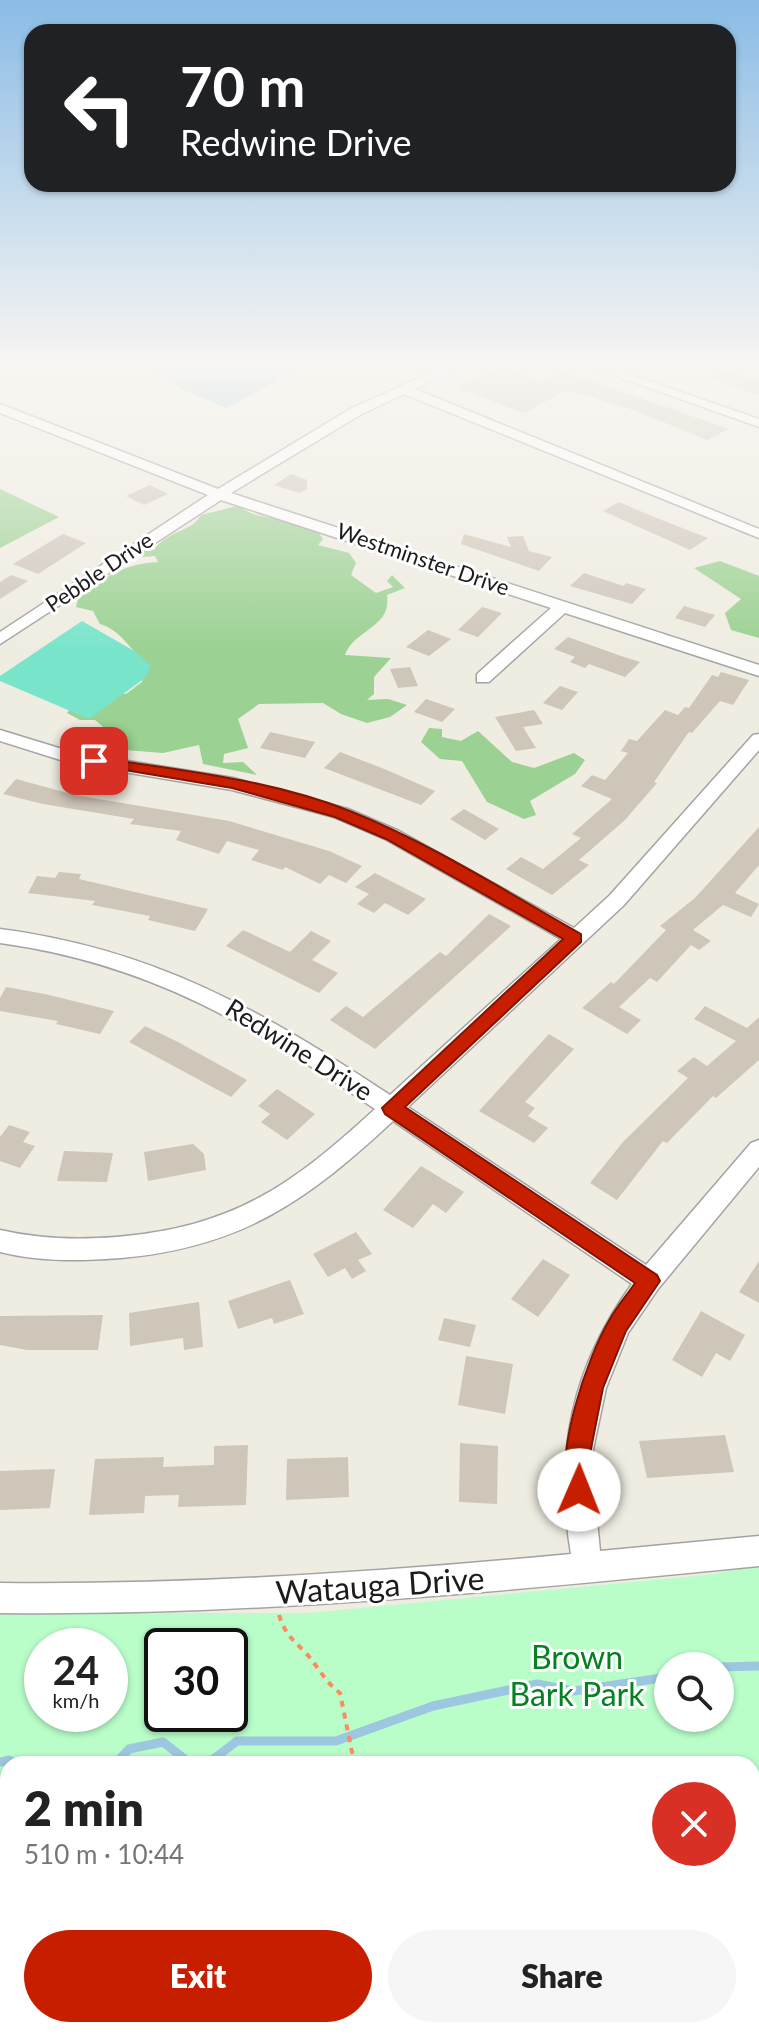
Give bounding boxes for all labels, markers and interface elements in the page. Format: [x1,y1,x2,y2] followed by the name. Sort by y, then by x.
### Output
[180,52,305,119] text: 70 m
[48,56,152,160] icon: left
[180,120,412,164] text: Redwine Drive
[333,516,513,601] street label: Westminster Drive
[40,526,158,617] street label: Pebble Drive
[60,727,128,795] pin
[72,739,116,783] icon: arrive
[220,991,379,1107] street label: Redwine Drive
[537,1448,621,1532] position arrow
[274,1558,486,1611] street label: Watauga Drive
[144,1628,248,1732] speed limit sign: 30
[510,1637,645,1713] park label: Brown Bark Park
[53,1646,99,1694] text: 24
[654,1652,734,1732] map controls
[654,1652,734,1732] button: search
[53,1688,99,1712] text: km/h
[24,1779,144,1836] text: 2 min
[652,1782,736,1866] button: close
[24,1838,184,1870] text: 510 m · 10:44
[24,1930,372,2022] button: Exit
[388,1930,736,2022] button: Share

